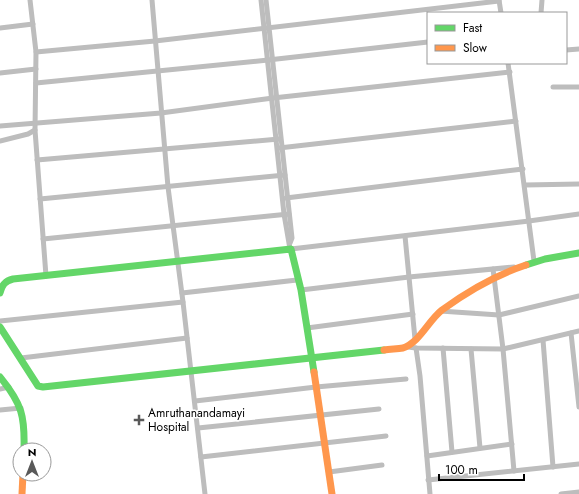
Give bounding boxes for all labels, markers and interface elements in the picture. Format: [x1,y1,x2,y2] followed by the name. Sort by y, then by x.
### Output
[427,12,567,64] legend
[463,19,482,37] text: Fast
[463,39,488,57] text: Slow
[148,404,245,436] place label: Amruthanandamayi Hospital
[133,414,145,426] marker: Amruthanandamayi Hospital
[12,442,52,482] north arrow
[28,444,36,460] text: N
[439,456,524,482] scale bar
[445,461,478,479] text: 100 m

